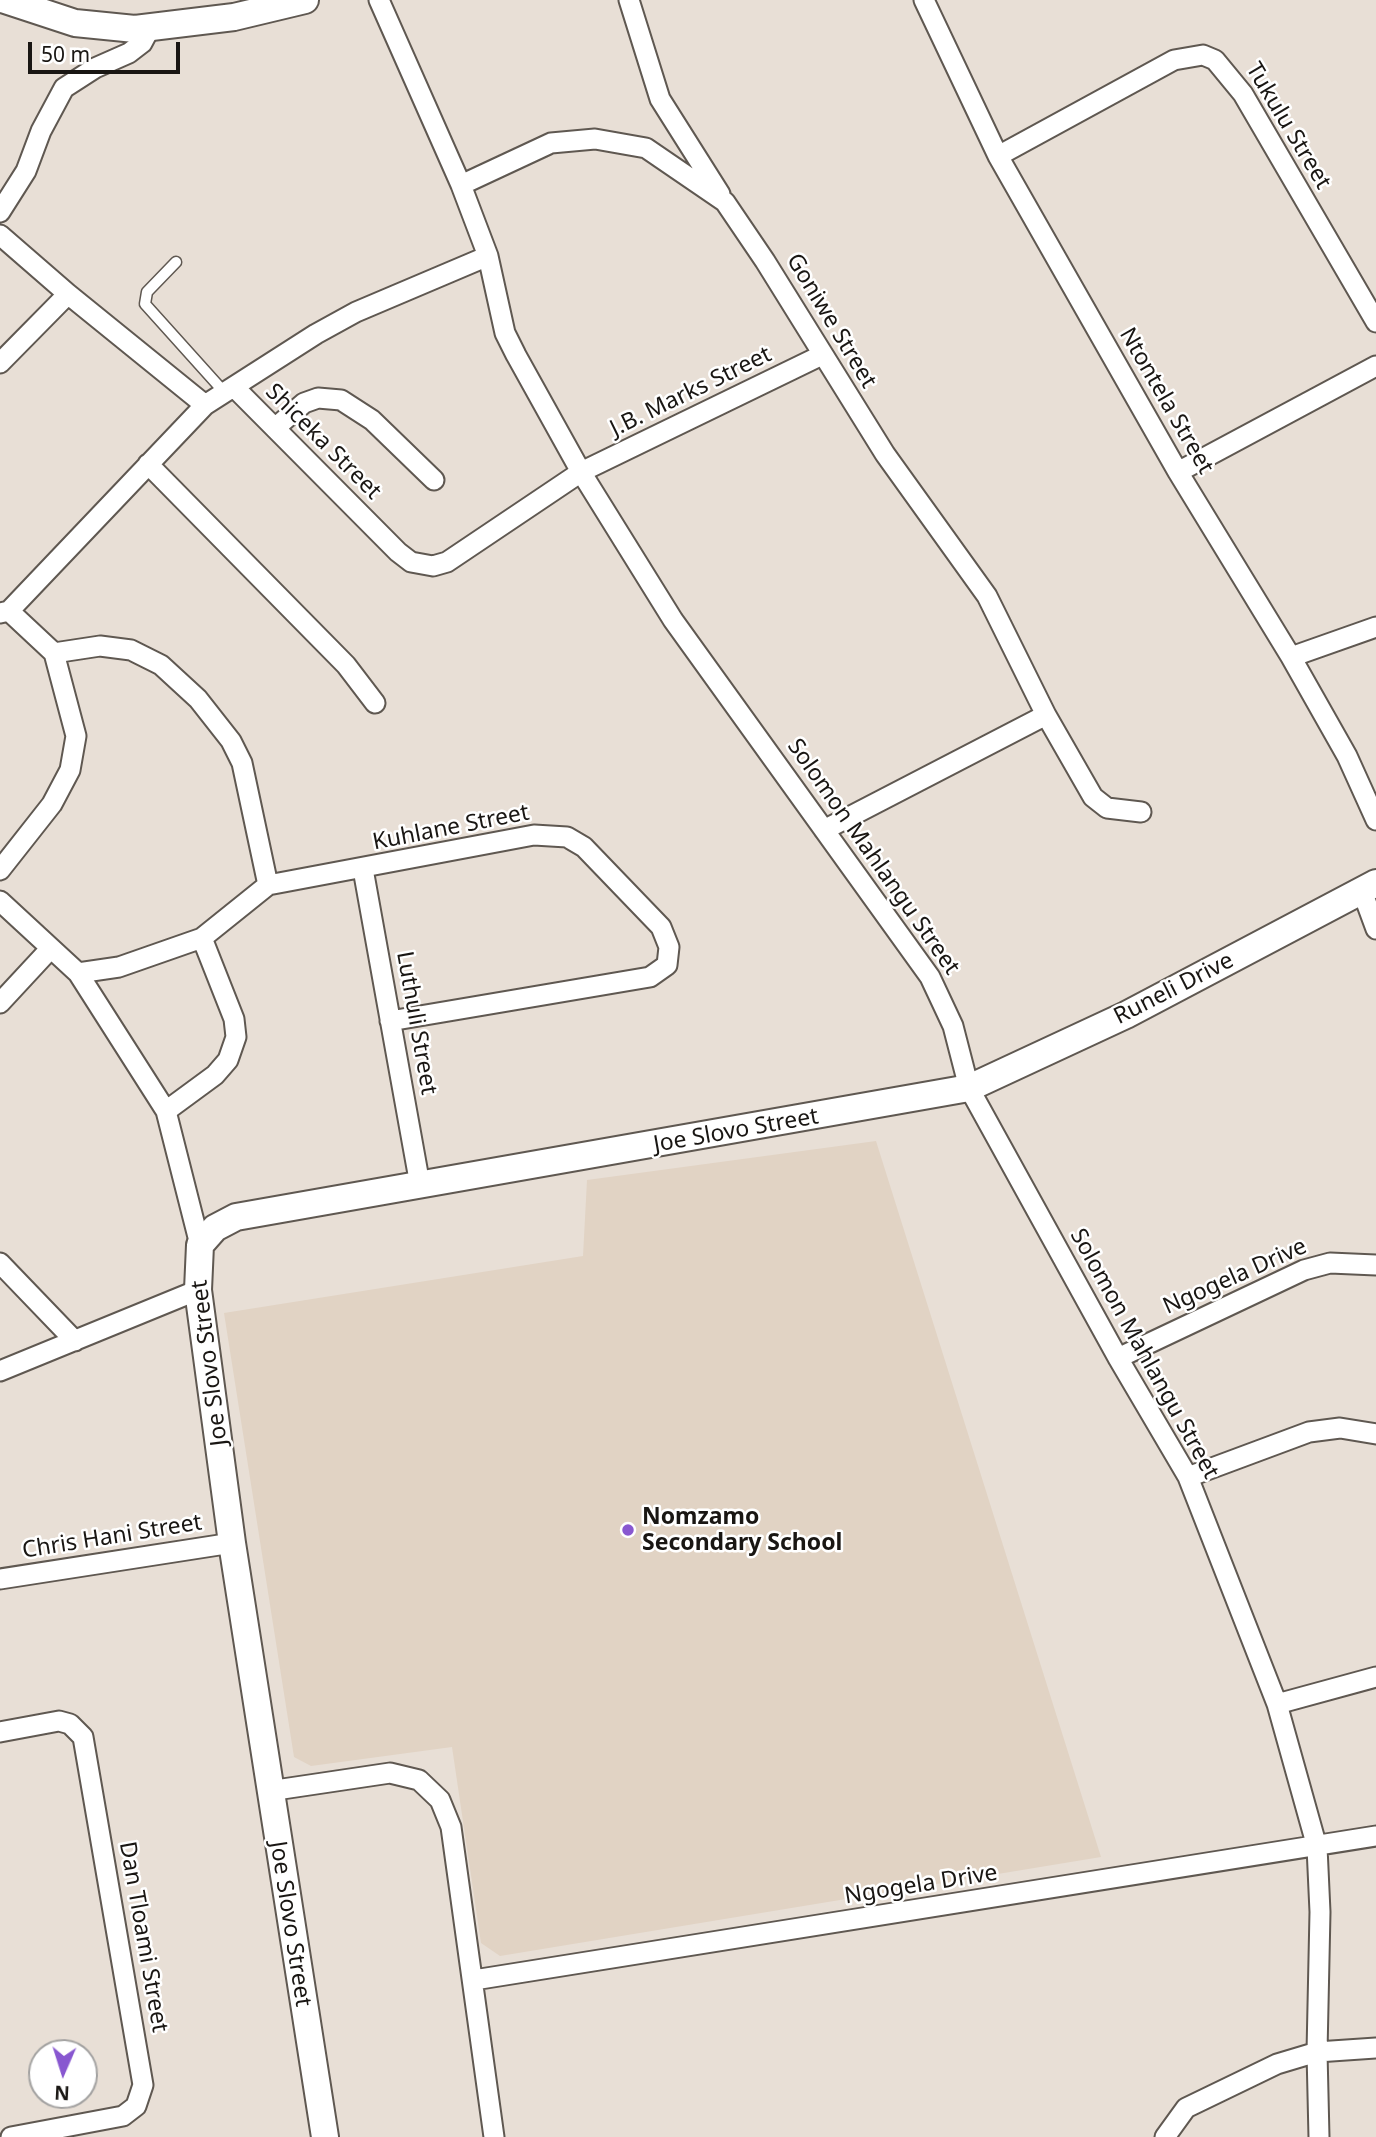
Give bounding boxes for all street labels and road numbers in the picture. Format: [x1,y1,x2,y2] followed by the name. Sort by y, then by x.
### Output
[1239,58,1337,194] street label: Tukulu Street
[780,249,882,393] street label: Goniwe Street
[1113,323,1219,479] street label: Ntontela Street
[606,341,776,443] street label: J.B. Marks Street
[259,378,387,506] street label: Shiceka Street
[781,734,965,980] street label: Solomon Mahlangu Street
[370,799,532,857] street label: Kuhlane Street
[1110,947,1238,1031] street label: Runeli Drive
[390,949,442,1097] street label: Luthuli Street
[651,1103,821,1159] street label: Joe Slovo Street
[1064,1224,1224,1484] street label: Solomon Mahlangu Street
[1159,1233,1311,1321] street label: Ngogela Drive
[186,1278,234,1448] street label: Joe Slovo Street
[20,1509,204,1565] street label: Chris Hani Street
[263,1839,317,2009] street label: Joe Slovo Street
[113,1840,173,2034] street label: Dan Tloami Street
[843,1859,999,1911] street label: Ngogela Drive

